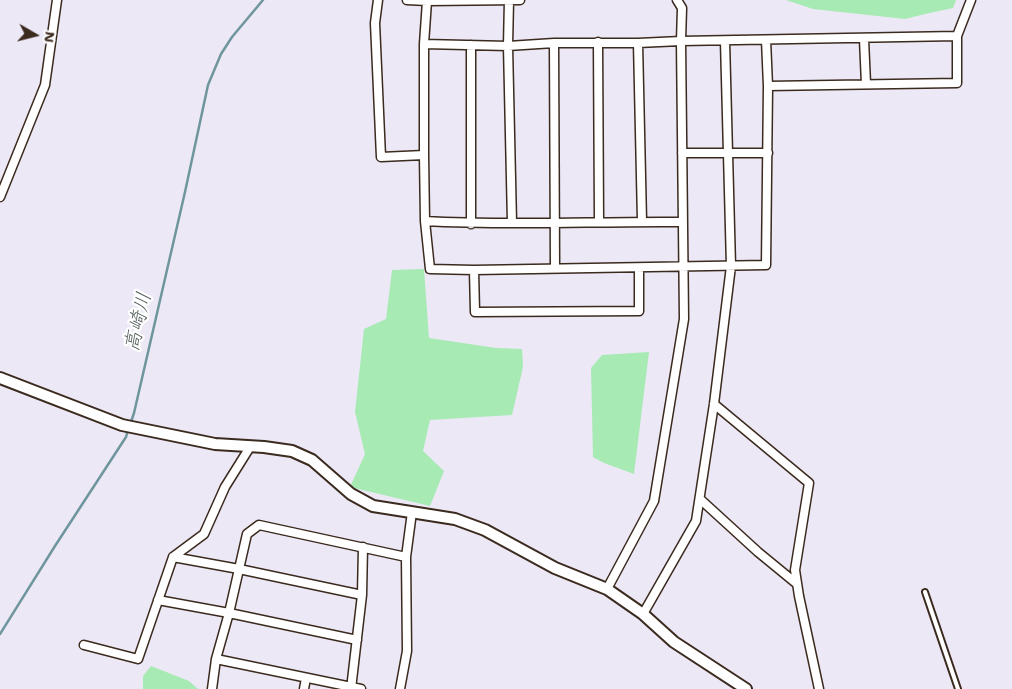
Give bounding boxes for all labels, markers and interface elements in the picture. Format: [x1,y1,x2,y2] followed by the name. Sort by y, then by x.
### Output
[10,10,60,60] north arrow
[40,30,60,44] text: N
[121,290,157,354] water label: 高崎川

